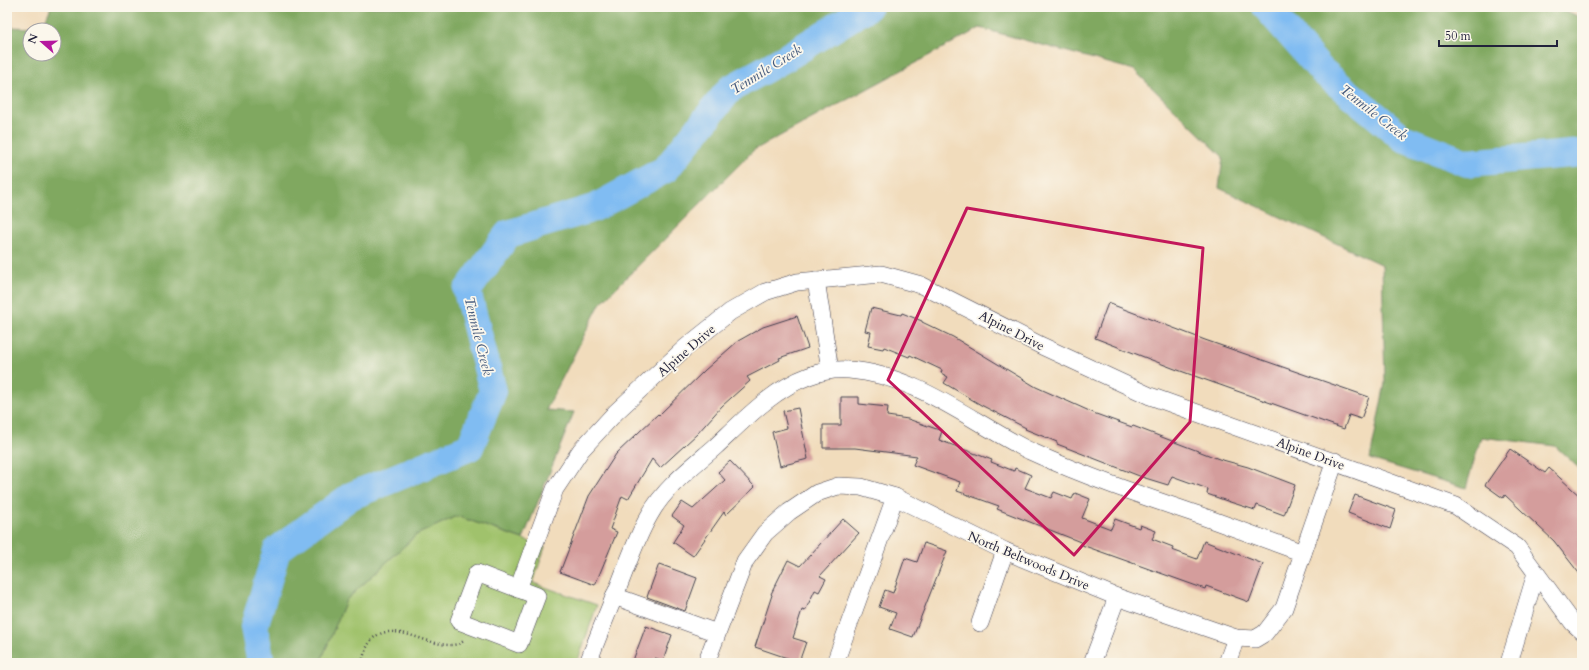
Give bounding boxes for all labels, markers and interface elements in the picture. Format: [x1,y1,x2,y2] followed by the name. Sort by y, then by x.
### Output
[22,22,62,62] north arrow
[1439,22,1557,48] scale bar
[1445,28,1472,44] text: 50 m
[24,31,42,46] text: N
[727,40,805,99] water label: Tenmile Creek
[1336,80,1411,145] water label: Tenmile Creek
[460,295,497,377] water label: Tenmile Creek
[976,307,1048,355] street label: Alpine Drive
[654,320,720,381] street label: Alpine Drive
[1274,433,1347,475] street label: Alpine Drive
[965,527,1092,595] street label: North Beltwoods Drive

